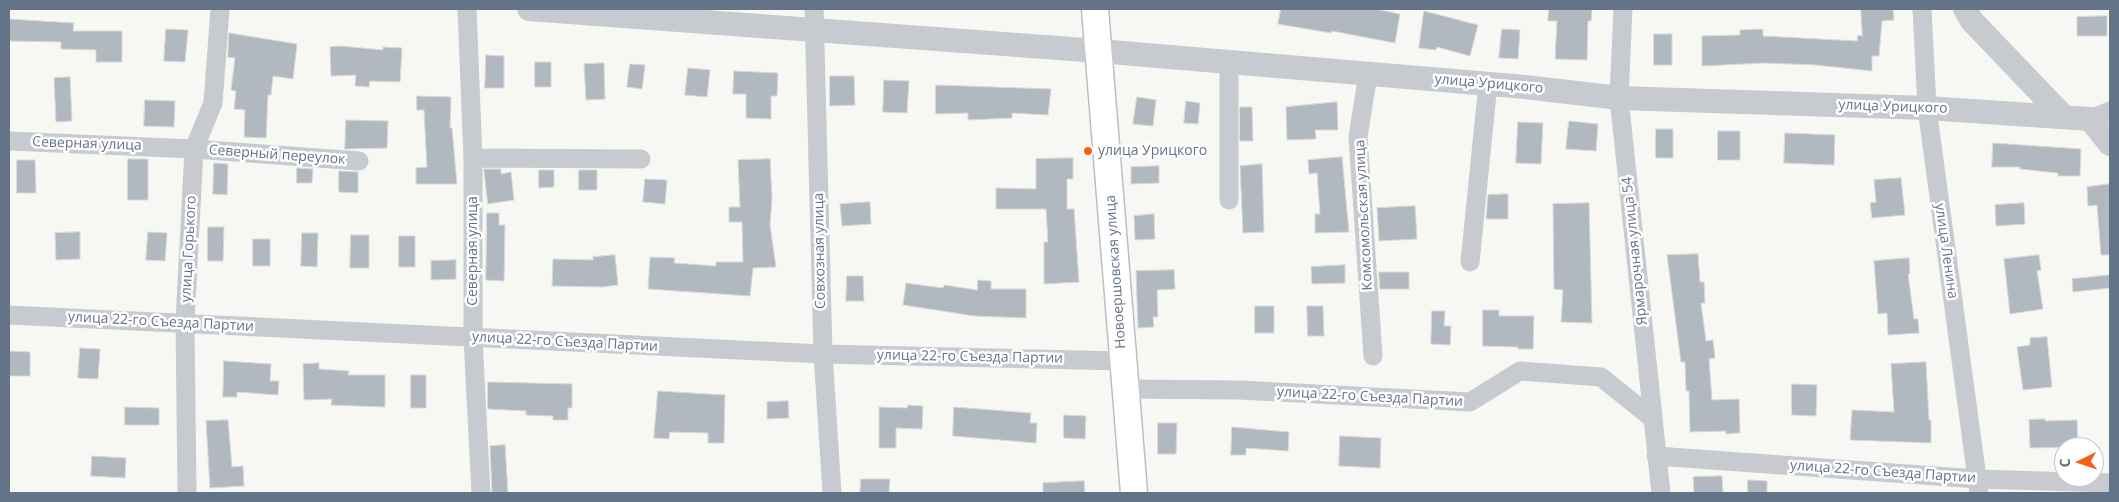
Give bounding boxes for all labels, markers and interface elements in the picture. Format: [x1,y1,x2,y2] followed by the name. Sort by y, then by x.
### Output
[1434,71,1544,97] street label: улица Урицкого
[1838,97,1948,117] street label: улица Урицкого
[32,134,142,154] street label: Северная улица
[1352,139,1376,291] street label: Комсомольская улица
[208,142,346,168] street label: Северный переулок
[1098,143,1207,159] place label: улица Урицкого
[1082,145,1094,157] marker: улица Урицкого
[1619,176,1651,326] street label: Ярмарочная улица 54
[811,193,829,309] street label: Совхозная улица
[178,195,200,303] street label: улица Горького
[1102,195,1130,349] street label: Новоершовская улица
[465,196,481,306] street label: Северная улица
[1931,202,1961,300] street label: улица Ленина
[68,309,254,335] street label: улица 22-го Съезда Партии
[472,329,658,355] street label: улица 22-го Съезда Партии
[877,347,1063,367] street label: улица 22-го Съезда Партии
[1277,384,1463,410] street label: улица 22-го Съезда Партии
[2054,437,2104,487] north arrow
[1790,457,1976,487] street label: улица 22-го Съезда Партии
[2055,458,2074,468] text: С

